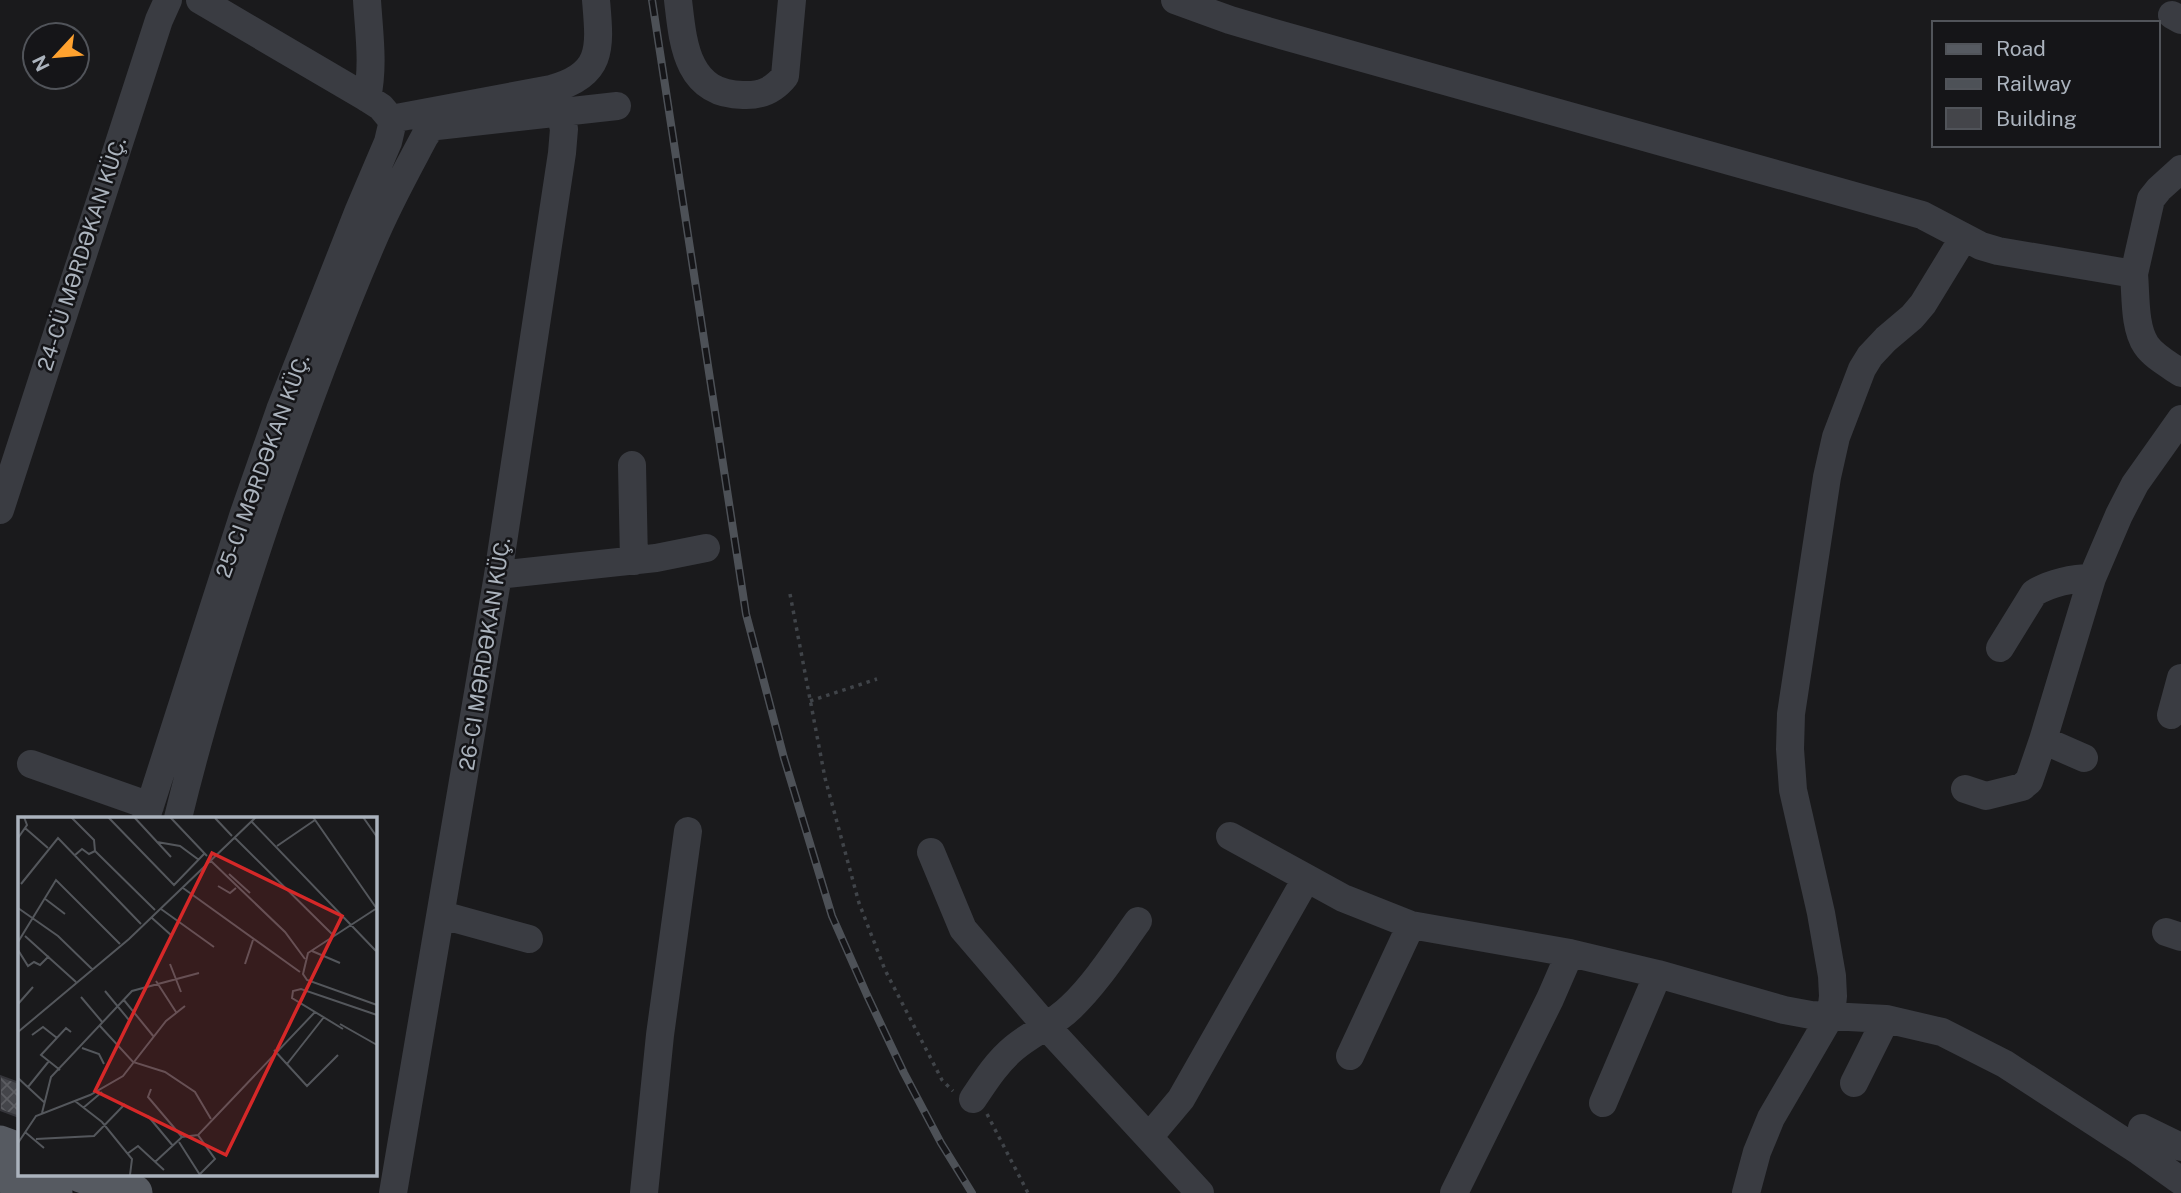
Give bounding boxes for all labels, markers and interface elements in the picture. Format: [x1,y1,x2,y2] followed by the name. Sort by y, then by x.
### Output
[21,21,91,91] north arrow
[1932,21,2160,147] legend
[1996,36,2046,61] text: Road
[28,52,54,75] text: N
[1996,71,2072,96] text: Railway
[1996,106,2077,131] text: Building
[32,134,131,374] street label: 24-CÜ MƏRDƏKAN KÜÇ.
[210,351,315,581] street label: 25-CI MƏRDƏKAN KÜÇ.
[454,536,515,772] street label: 26-CI MƏRDƏKAN KÜÇ.
[18,817,376,1176] inset map

